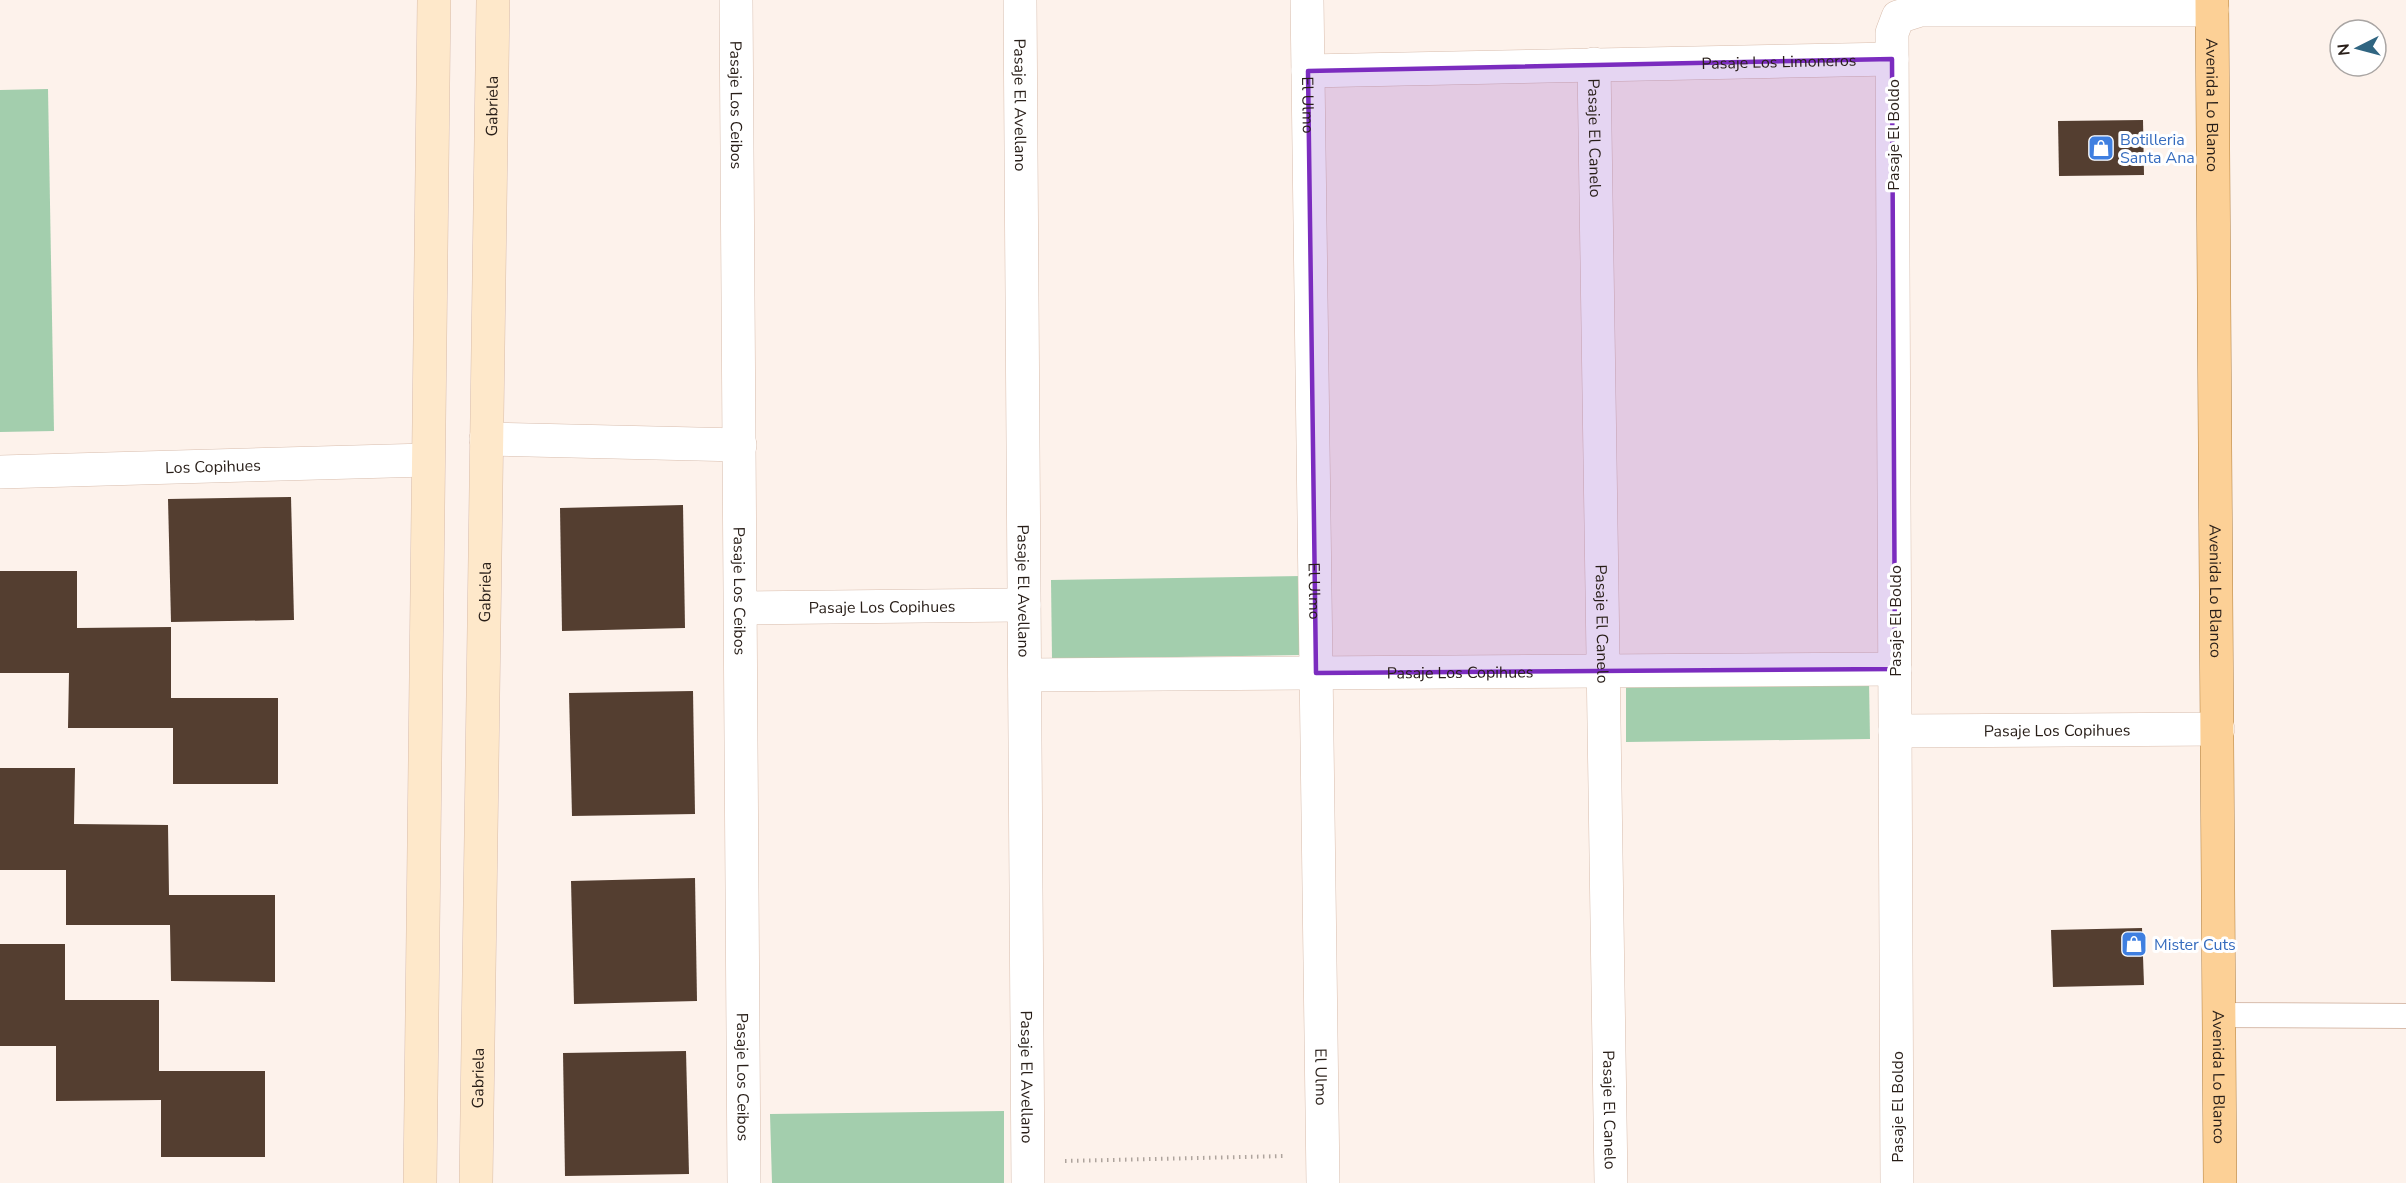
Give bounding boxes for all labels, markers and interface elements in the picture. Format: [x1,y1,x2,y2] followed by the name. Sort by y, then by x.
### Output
[2328,18,2388,78] north arrow
[1008,38,1031,172] street label: Pasaje El Avellano
[2200,38,2223,172] street label: Avenida Lo Blanco
[724,41,747,169] street label: Pasaje Los Ceibos
[2333,42,2356,57] text: N
[1701,50,1857,75] street label: Pasaje Los Limoneros
[481,76,504,137] street label: Gabriela
[1296,76,1319,134] street label: El Ulmo
[1582,78,1606,198] street label: Pasaje El Canelo
[1883,79,1905,191] street label: Pasaje El Boldo
[2120,129,2195,169] place label: Botilleria Santa Ana
[2086,133,2116,163] shop icon: Botilleria Santa Ana
[165,455,261,479] street label: Los Copihues
[1012,524,1034,658] street label: Pasaje El Avellano
[2204,524,2226,658] street label: Avenida Lo Blanco
[728,527,750,655] street label: Pasaje Los Ceibos
[474,562,497,623] street label: Gabriela
[1303,562,1325,620] street label: El Ulmo
[1590,564,1613,684] street label: Pasaje El Canelo
[1885,565,1907,677] street label: Pasaje El Boldo
[809,596,955,619] street label: Pasaje Los Copihues
[1387,661,1533,685] street label: Pasaje Los Copihues
[1984,720,2130,742] street label: Pasaje Los Copihues
[2119,929,2149,959] shop icon: Mister Cuts
[2154,934,2236,956] place label: Mister Cuts
[1015,1010,1038,1144] street label: Pasaje El Avellano
[2207,1010,2230,1144] street label: Avenida Lo Blanco
[731,1013,754,1141] street label: Pasaje Los Ceibos
[467,1048,490,1109] street label: Gabriela
[1309,1048,1332,1106] street label: El Ulmo
[1597,1050,1621,1170] street label: Pasaje El Canelo
[1887,1051,1909,1163] street label: Pasaje El Boldo

